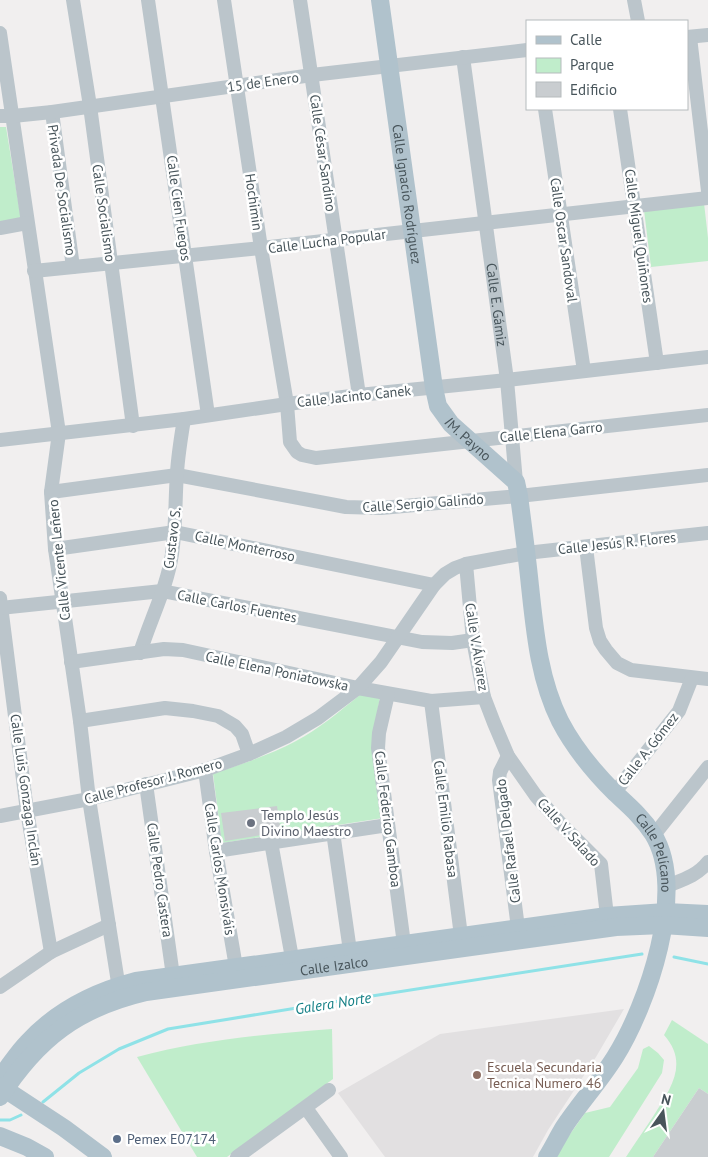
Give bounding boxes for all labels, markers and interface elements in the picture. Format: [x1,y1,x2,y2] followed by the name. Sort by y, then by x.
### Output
[526,20,688,110] legend
[570,30,602,49] text: Calle
[570,55,614,74] text: Parque
[226,68,300,96] street label: 15 de Enero
[570,80,617,99] text: Edificio
[306,93,340,213] street label: Calle César Sandino
[44,123,80,257] street label: Privada De Socialismo
[388,123,426,265] street label: Calle Ignacio Rodríguez
[163,154,195,262] street label: Calle Cien Fuegos
[88,163,120,263] street label: Calle Socialismo
[621,168,657,304] street label: Calle Miguel Quiñones
[241,172,267,232] street label: Hochimin
[546,177,582,303] street label: Calle Oscar Sandoval
[267,225,387,257] street label: Calle Lucha Popular
[482,262,511,347] street label: Calle E. Gámiz
[296,381,412,411] street label: Calle Jacinto Canek
[440,414,495,465] street label: IM. Payno
[499,418,603,446] street label: Calle Elena Garro
[362,490,484,516] street label: Calle Sergio Galindo
[44,499,74,621] street label: Calle Vicente Leñero
[159,506,185,570] street label: Gustavo S.
[193,527,297,565] street label: Calle Monterroso
[557,528,677,558] street label: Calle Jesús R. Flores
[176,586,298,626] street label: Calle Carlos Fuentes
[461,602,493,692] street label: Calle V. Álvarez
[204,647,350,695] street label: Calle Elena Poniatowska
[614,709,682,789] street label: Calle A. Gómez
[6,713,46,867] street label: Calle Luis Gonzaga Inclán
[371,750,405,888] street label: Calle Federico Gamboa
[82,754,224,808] street label: Calle Profesor J. Romero
[430,759,462,879] street label: Calle Emilio Rabasa
[491,778,525,904] street label: Calle Rafael Delgado
[534,794,604,870] street label: Calle V. Salado
[201,802,239,936] street label: Calle Carlos Monsiváis
[261,806,351,840] place label: Templo Jesús Divino Maestro
[632,809,675,892] street label: Calle Pelícano
[245,817,257,829] marker: Templo Jesús Divino Maestro
[143,821,177,939] street label: Calle Pedro Castera
[299,952,369,980] street label: Calle Izalco
[294,988,373,1018] water label: Galera Norte
[487,1058,602,1092] place label: Escuela Secundaria Tecnica Numero 46
[471,1069,483,1081] marker: Escuela Secundaria Tecnica Numero 46
[638,1087,688,1137] north arrow
[660,1090,673,1109] text: N
[127,1130,216,1148] place label: Pemex E07174
[111,1133,123,1145] marker: Pemex E07174

